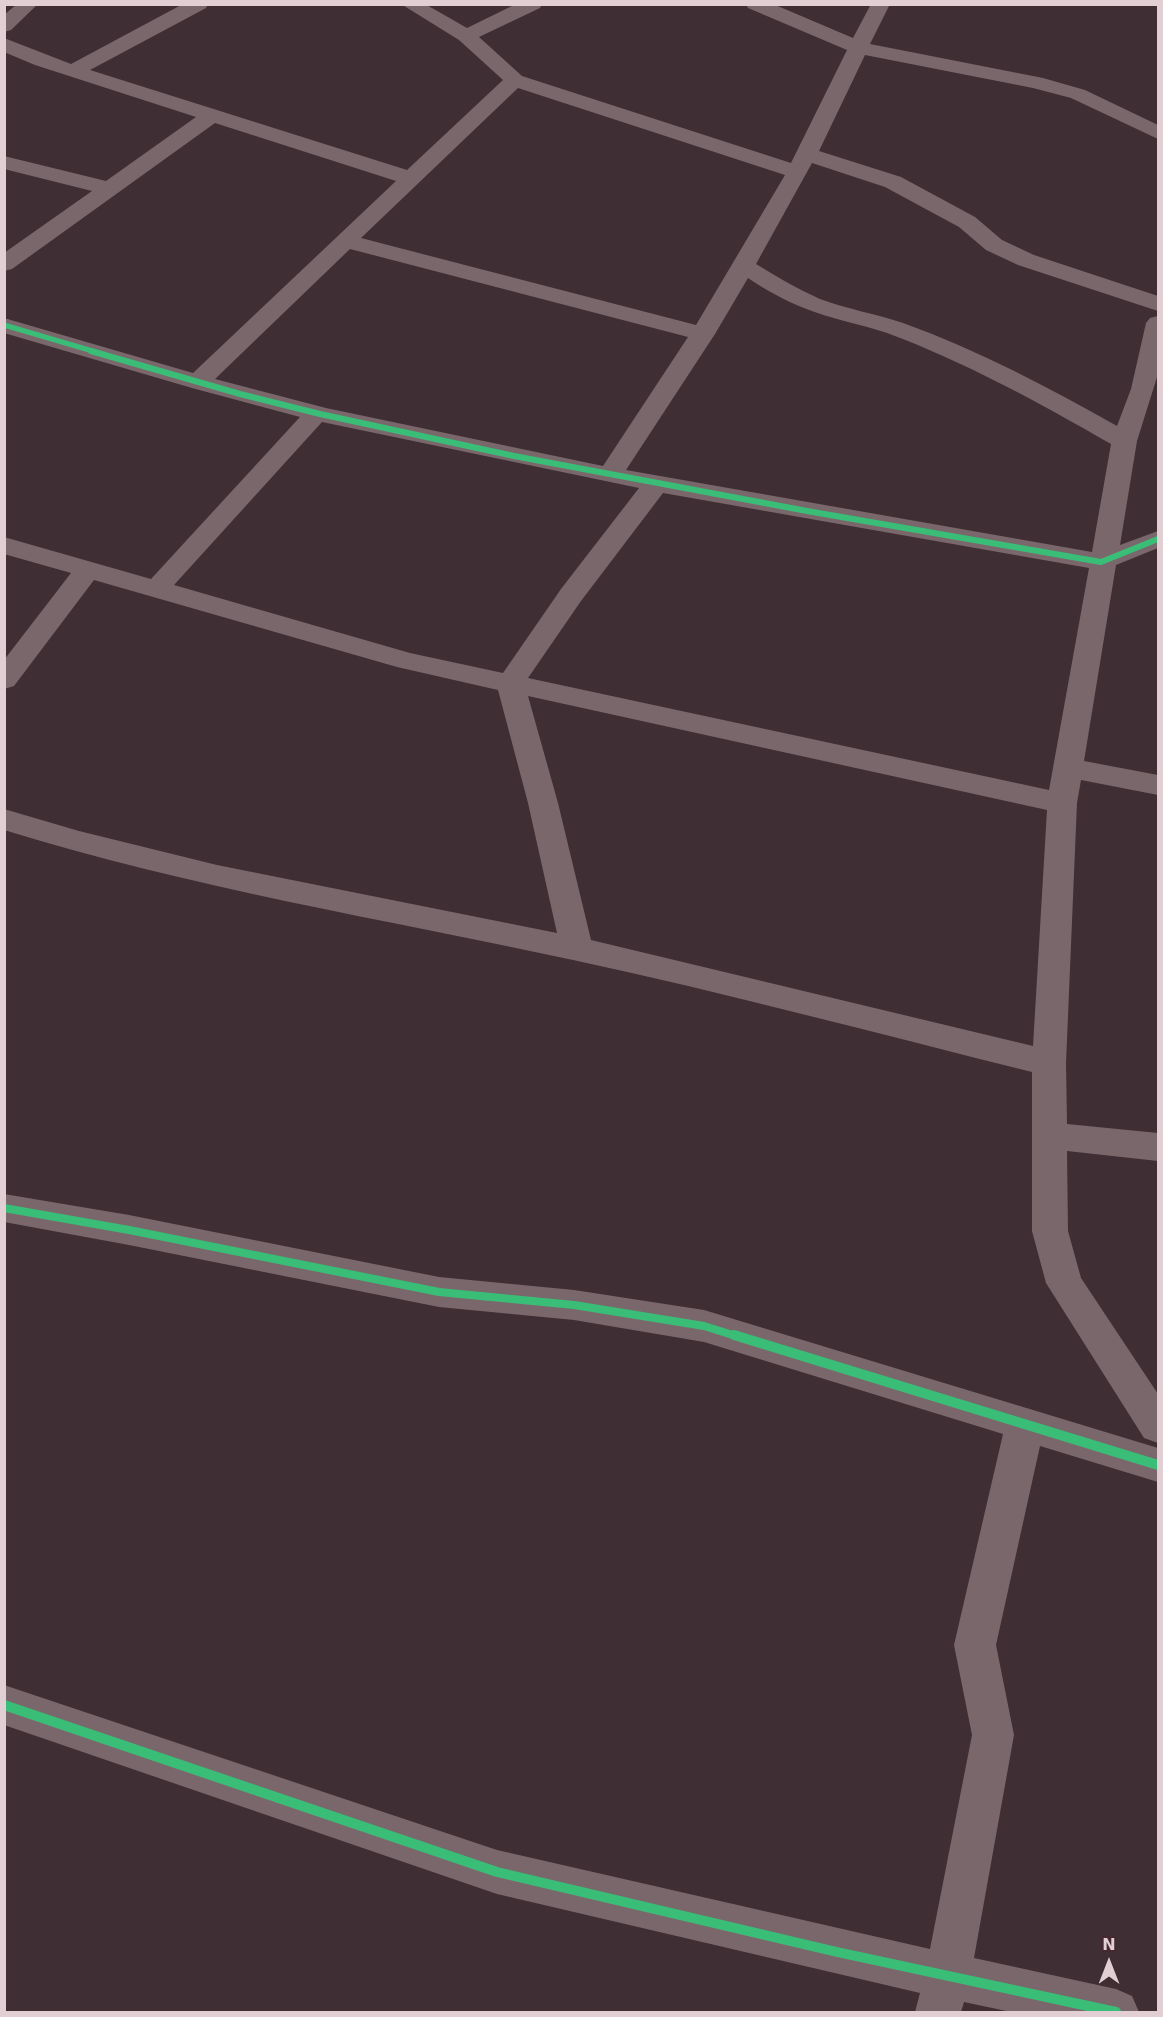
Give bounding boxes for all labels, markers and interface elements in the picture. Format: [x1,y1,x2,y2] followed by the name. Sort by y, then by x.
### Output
[1079,1933,1139,1993] north arrow
[1102,1935,1116,1954] text: N

